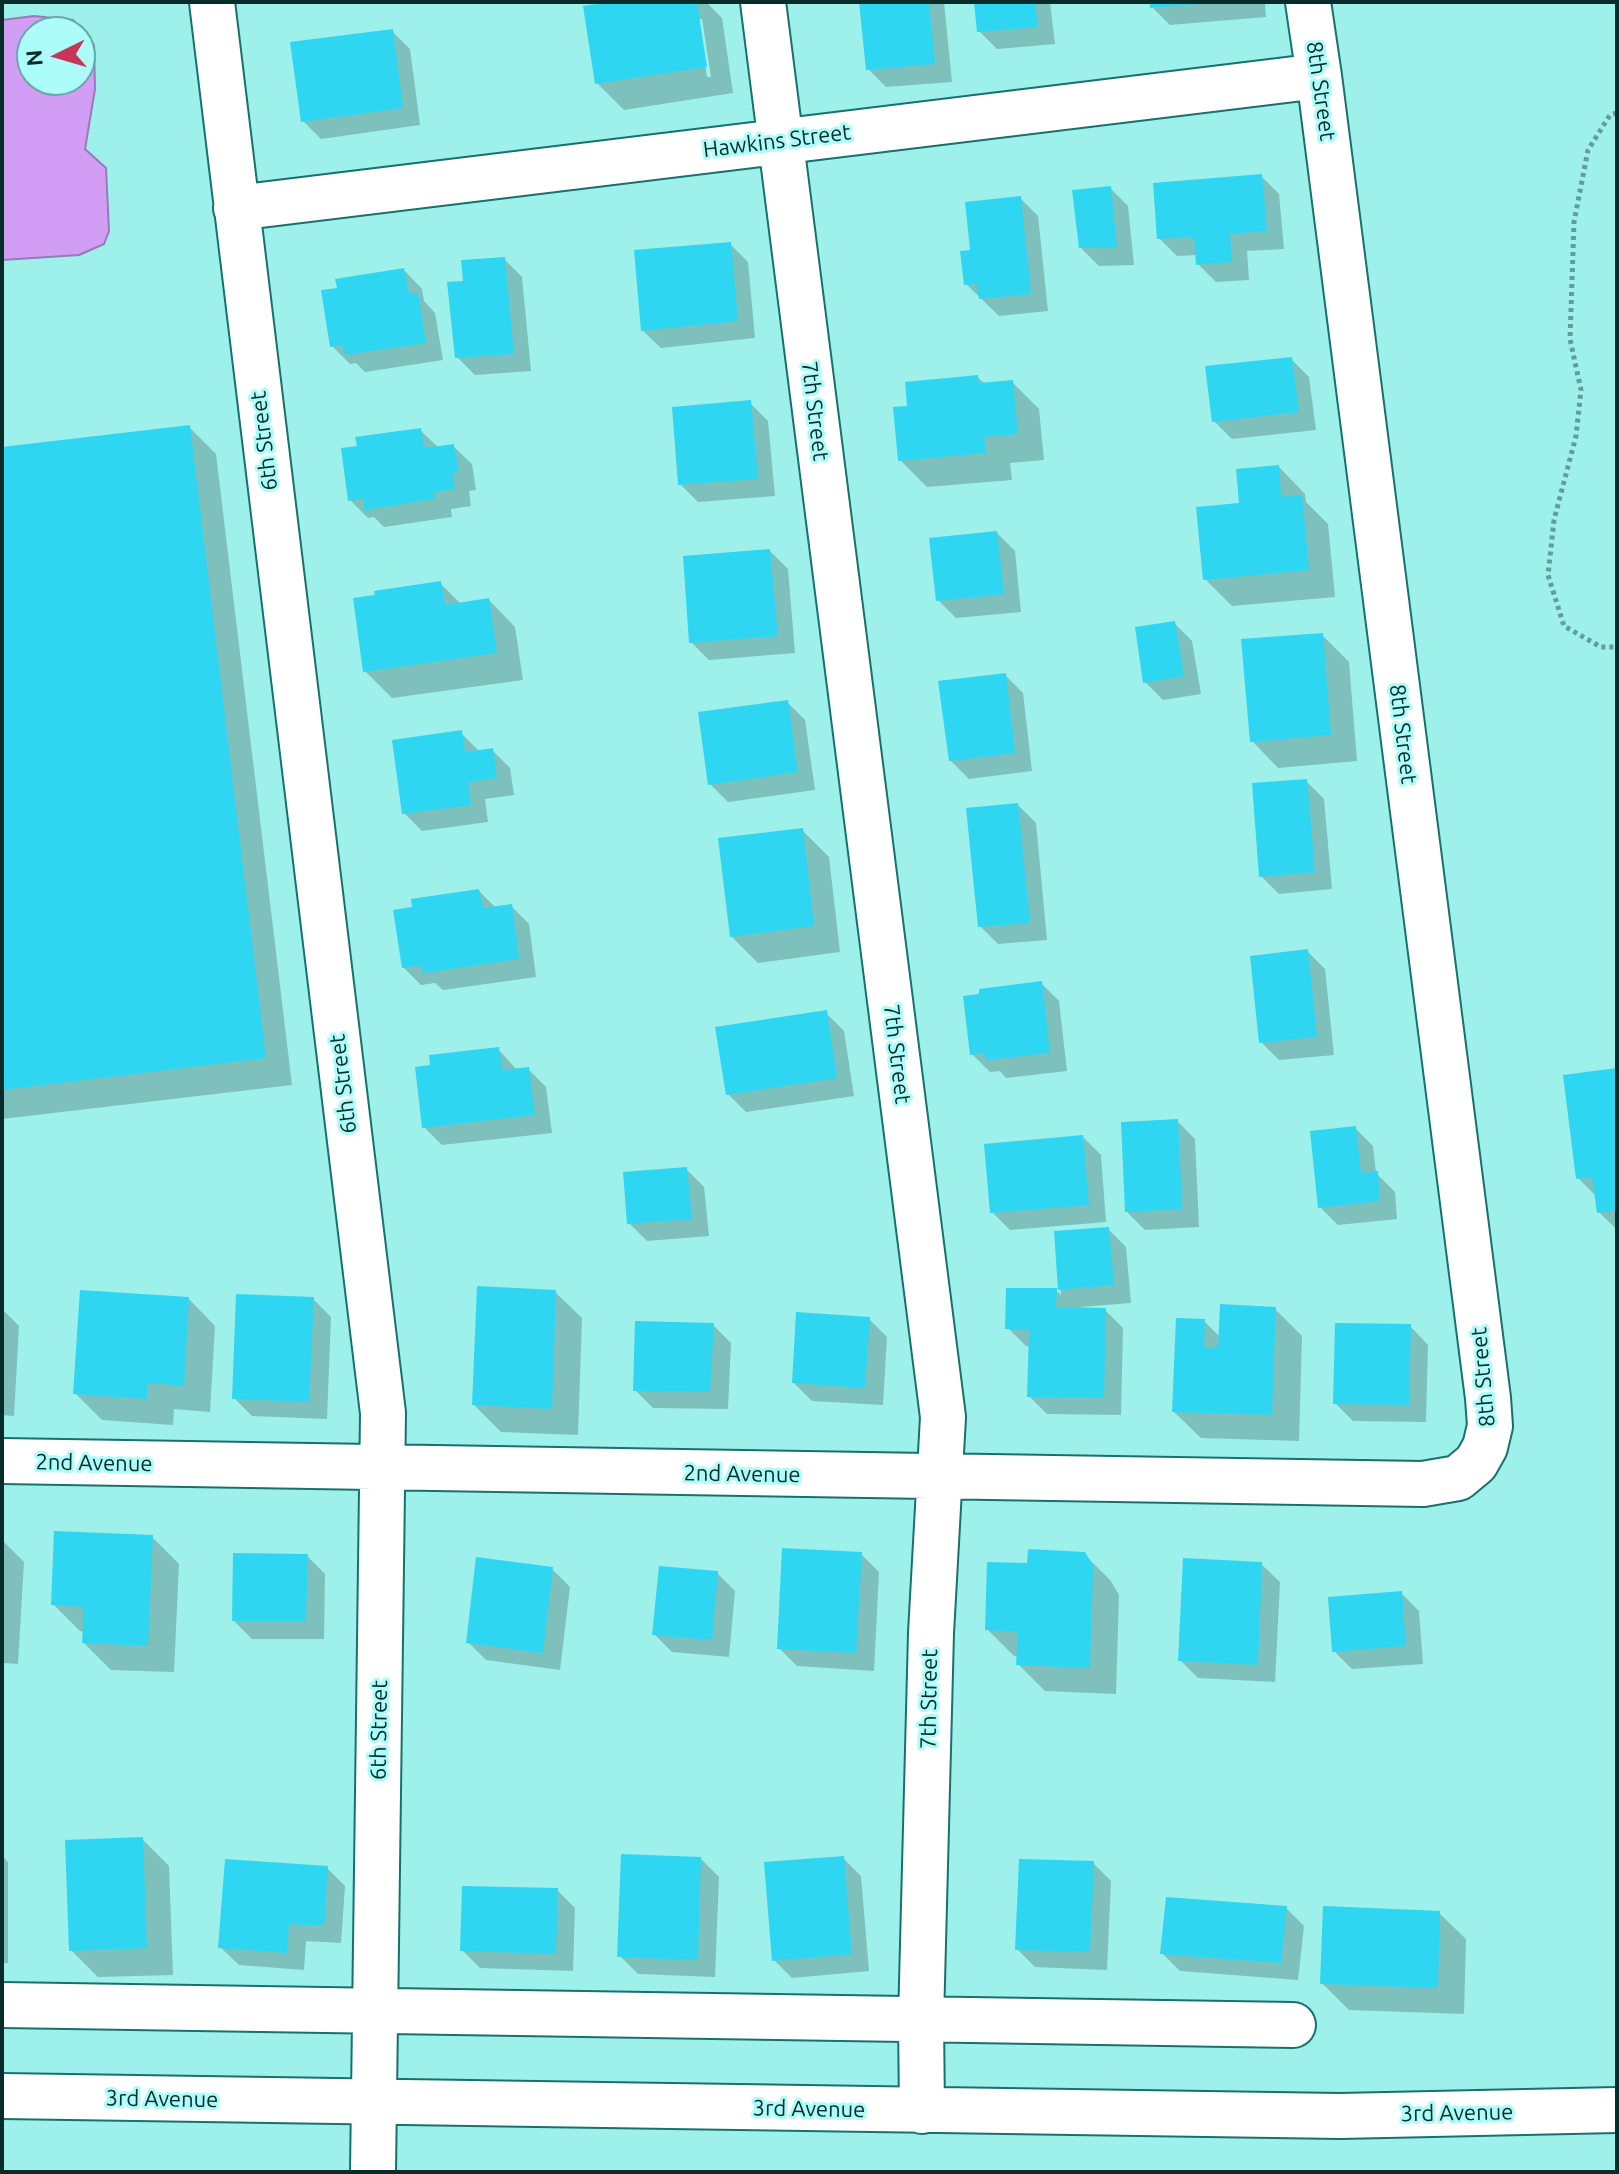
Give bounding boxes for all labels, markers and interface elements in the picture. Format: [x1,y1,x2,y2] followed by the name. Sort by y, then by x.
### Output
[16,16,96,96] north arrow
[1301,40,1341,142] street label: 8th Street
[20,49,47,67] text: N
[702,119,852,163] street label: Hawkins Street
[796,360,834,462] street label: 7th Street
[245,390,283,492] street label: 6th Street
[1384,683,1422,785] street label: 8th Street
[878,1003,916,1105] street label: 7th Street
[324,1033,362,1135] street label: 6th Street
[1465,1326,1501,1428] street label: 8th Street
[35,1449,153,1477] street label: 2nd Avenue
[683,1460,801,1488] street label: 2nd Avenue
[915,1649,943,1749] street label: 7th Street
[365,1680,393,1780] street label: 6th Street
[105,2085,219,2113] street label: 3rd Avenue
[752,2095,866,2123] street label: 3rd Avenue
[1400,2099,1514,2127] street label: 3rd Avenue

